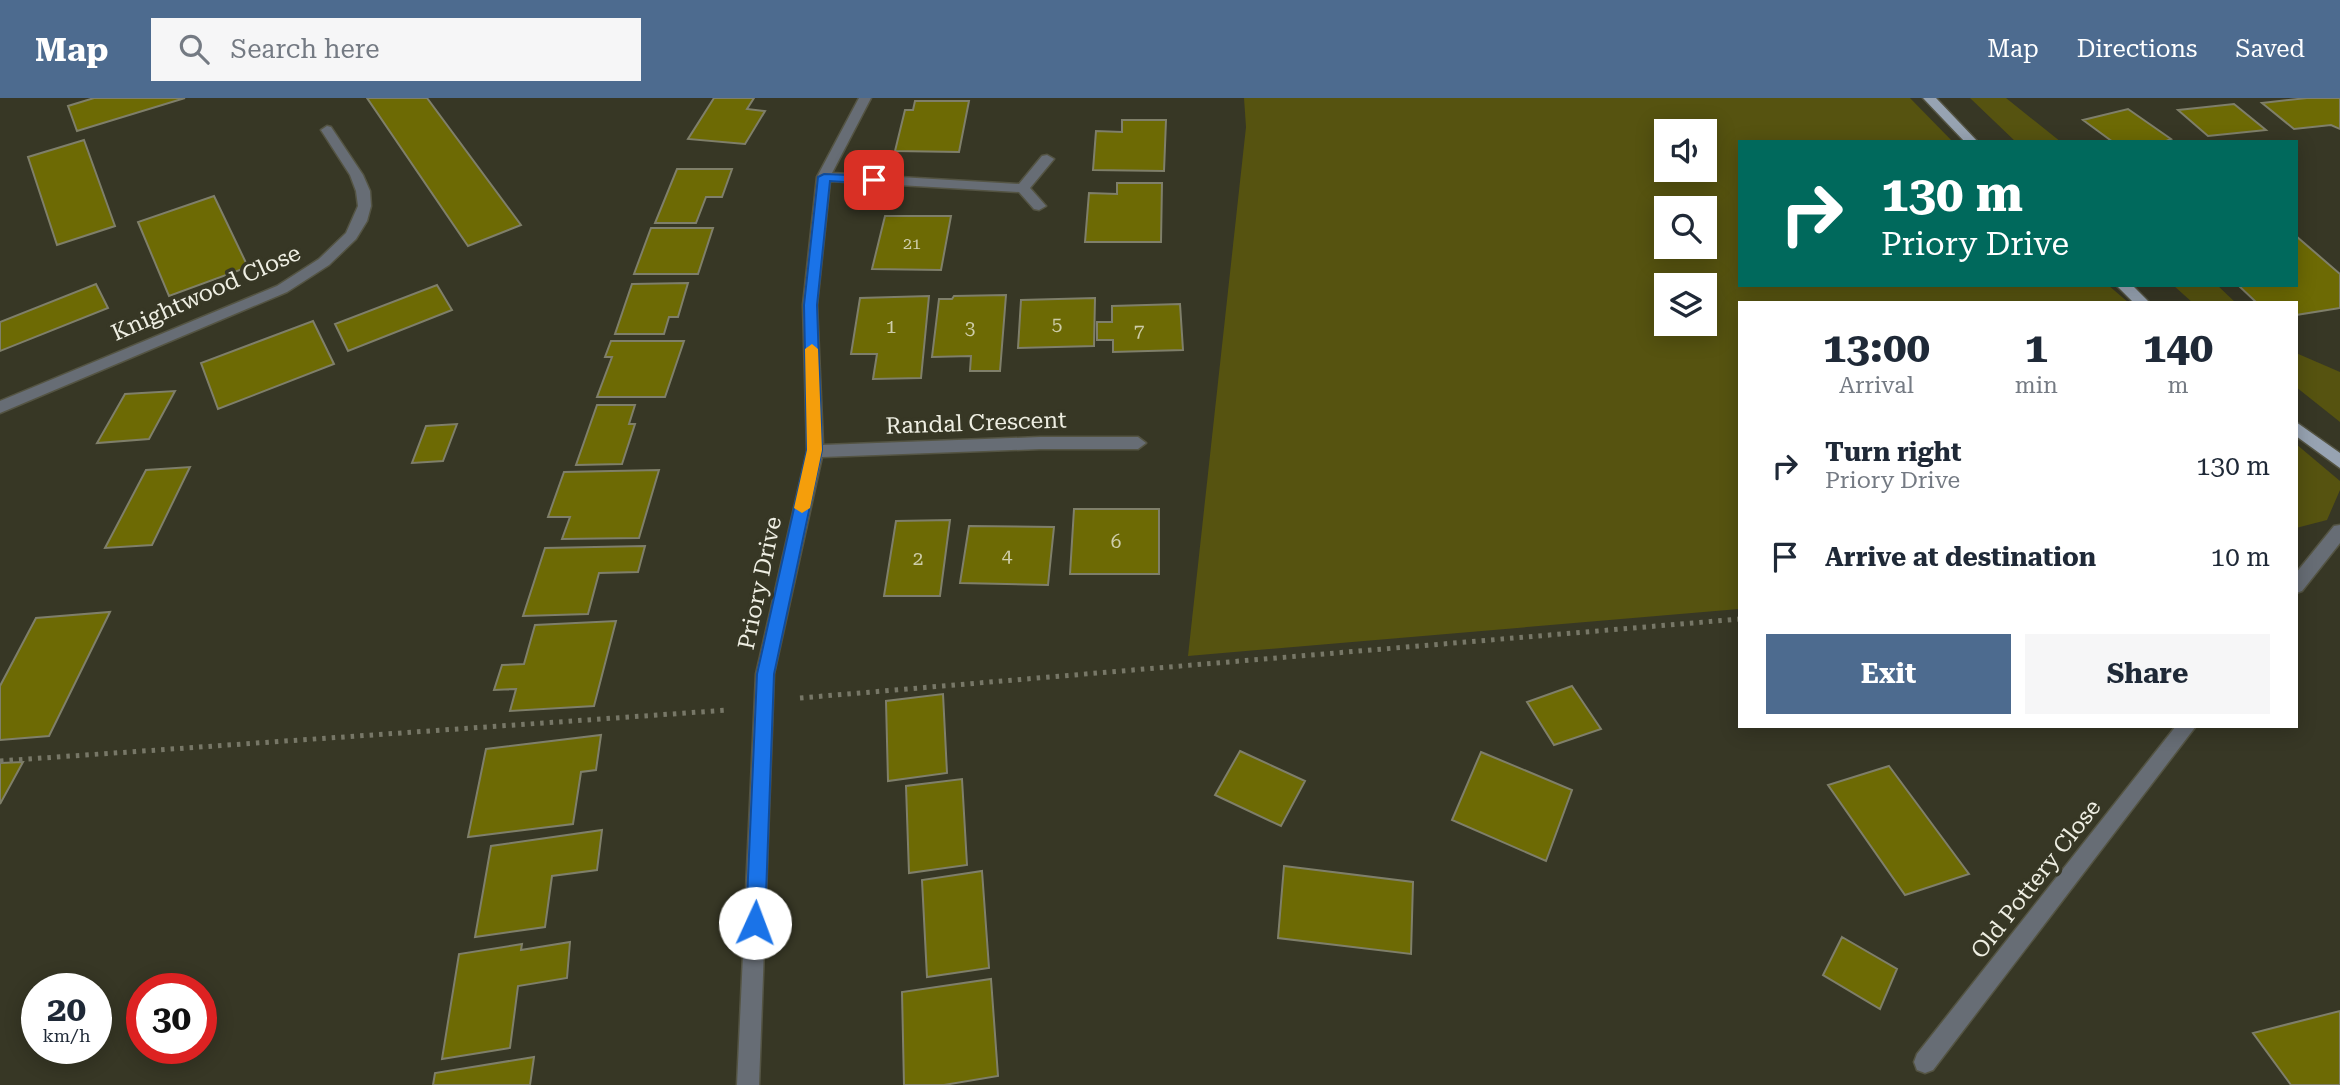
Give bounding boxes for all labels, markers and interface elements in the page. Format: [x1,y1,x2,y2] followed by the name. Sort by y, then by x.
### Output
[151,18,641,81] search box
[35,30,109,69] text: Map
[175,30,213,68] icon: search
[231,34,380,64] text: Search here
[1987,35,2039,63] text: Map
[2077,35,2197,63] text: Directions
[2235,35,2305,63] text: Saved
[1654,119,1717,336] map controls
[1654,119,1717,182] button: sound
[844,150,904,210] pin
[855,161,893,199] icon: arrive
[1881,166,2023,223] text: 130 m
[1766,168,1857,259] icon: right
[1654,196,1717,259] button: search
[1881,225,2069,263] text: Priory Drive
[903,234,921,253] house number: 21
[107,239,305,347] street label: Knightwood Close
[1654,273,1717,336] button: layers
[1052,312,1062,335] house number: 5
[886,315,896,338] house number: 1
[965,316,975,339] house number: 3
[1134,320,1145,343] house number: 7
[1823,323,1930,372] text: 13:00
[2025,323,2048,372] text: 1
[2143,323,2213,372] text: 140
[1839,372,1914,399] text: Arrival
[2015,372,2058,399] text: min
[2167,372,2188,399] text: m
[885,406,1068,440] street label: Randal Crescent
[1825,437,1961,467] text: Turn right
[1766,447,1804,485] icon: right
[2196,451,2270,481] text: 130 m
[1825,467,1960,494] text: Priory Drive
[733,514,787,652] street label: Priory Drive
[1111,530,1121,553] house number: 6
[1766,538,1804,576] icon: arrive
[1825,542,2096,572] text: Arrive at destination
[2211,542,2270,572] text: 10 m
[1002,544,1013,567] house number: 4
[913,547,923,570] house number: 2
[1766,634,2011,714] button: Exit
[2025,634,2270,714] button: Share
[1965,794,2107,964] street label: Old Pottery Close
[718,886,792,960] position arrow
[126,973,217,1064] speed limit sign: 30
[47,989,86,1030] text: 20
[42,1025,91,1046] text: km/h

